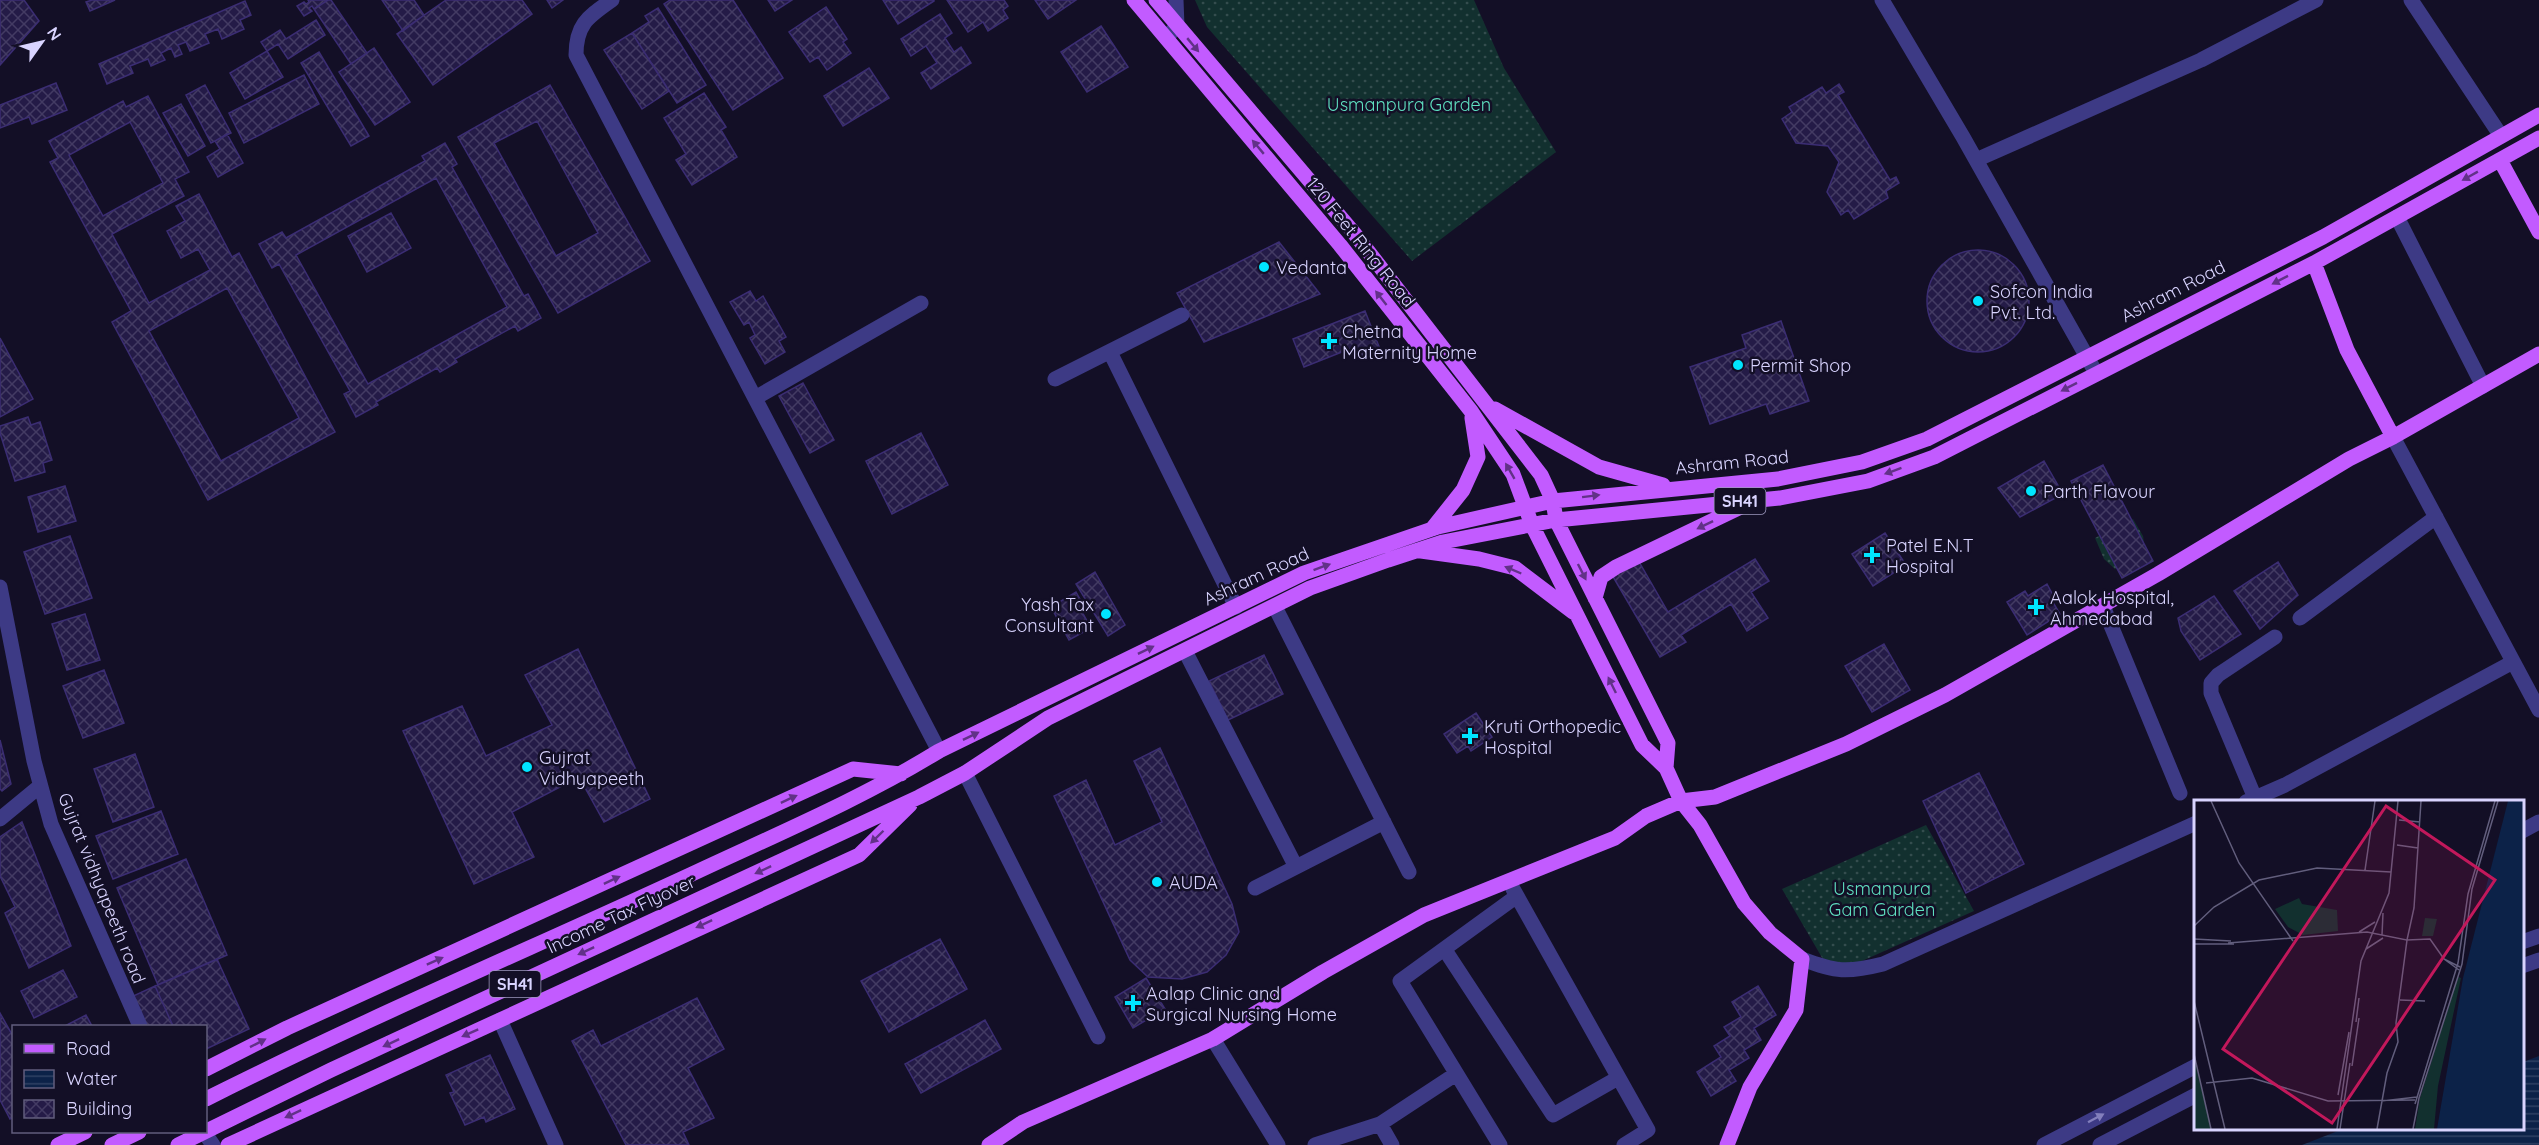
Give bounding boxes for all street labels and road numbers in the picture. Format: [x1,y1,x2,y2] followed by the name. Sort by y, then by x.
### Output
[1302,172,1420,312] street label: 120 Feet Ring Road
[2117,255,2229,327] street label: Ashram Road
[1674,445,1790,479] street label: Ashram Road
[1714,488,1766,514] road number: SH41
[1200,542,1312,610] street label: Ashram Road
[53,789,151,987] street label: Gujrat vidhyapeeth road
[543,869,699,959] street label: Income Tax Flyover
[490,971,540,997] road number: SH41

